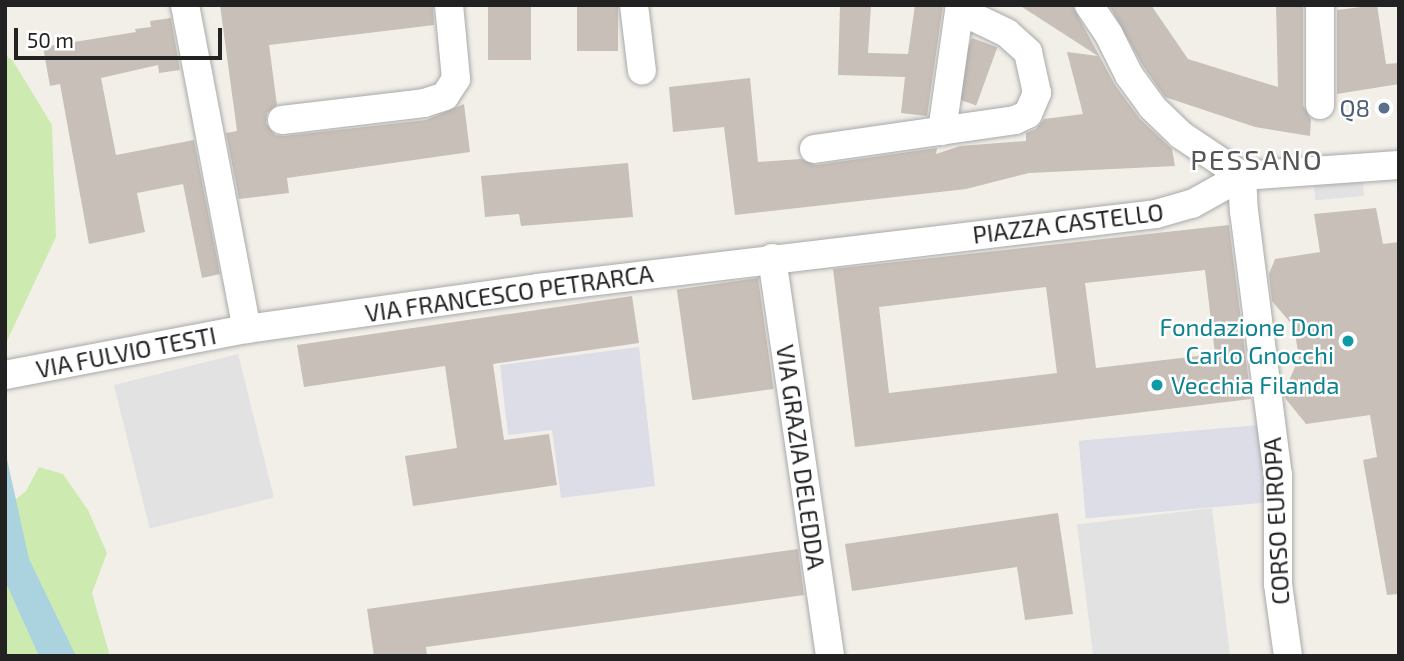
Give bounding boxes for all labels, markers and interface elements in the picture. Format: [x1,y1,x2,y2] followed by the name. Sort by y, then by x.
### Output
[18,14,226,58] scale bar
[27,27,74,52] text: 50 m
[1339,94,1370,122] place label: Q8
[1376,100,1392,116] marker: Q8
[1191,142,1323,176] district label: PESSANO
[971,197,1165,249] street label: PIAZZA CASTELLO
[363,258,655,328] street label: VIA FRANCESCO PETRARCA
[1159,313,1334,369] place label: Fondazione Don Carlo Gnocchi
[33,320,219,384] street label: VIA FULVIO TESTI
[1340,333,1356,349] marker: Fondazione Don Carlo Gnocchi
[771,342,831,572] street label: VIA GRAZIA DELEDDA
[1171,371,1339,399] place label: Vecchia Filanda
[1149,377,1165,393] marker: Vecchia Filanda
[1257,437,1295,605] street label: CORSO EUROPA

